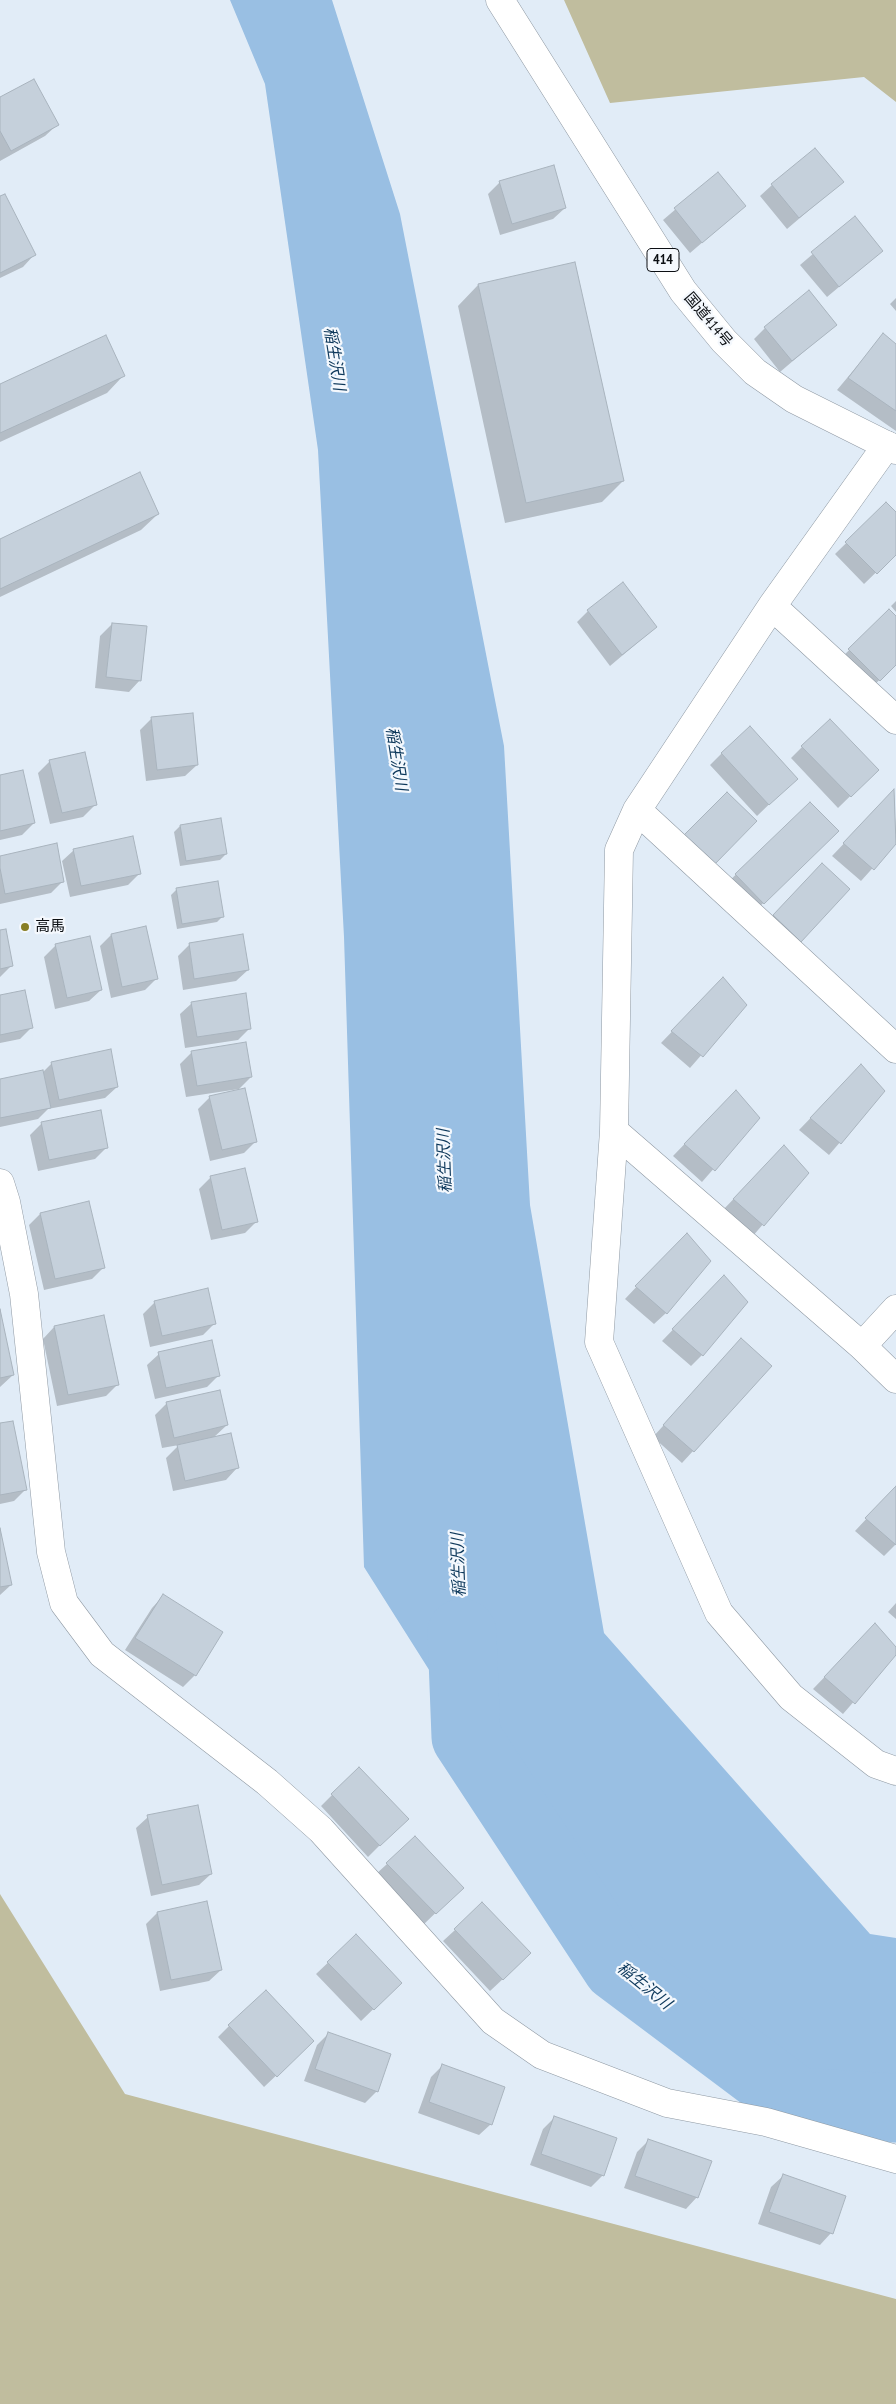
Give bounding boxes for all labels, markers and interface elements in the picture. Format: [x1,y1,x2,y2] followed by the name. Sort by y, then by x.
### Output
[647,248,679,272] road number: 414
[680,289,736,351] street label: 国道414号
[320,326,348,392] water label: 稲生沢川
[382,726,410,792] water label: 稲生沢川
[35,918,65,936] place label: 高馬
[19,921,31,933] marker: 高馬
[434,1129,456,1193] water label: 稲生沢川
[448,1533,470,1597] water label: 稲生沢川
[613,1958,675,2014] water label: 稲生沢川

